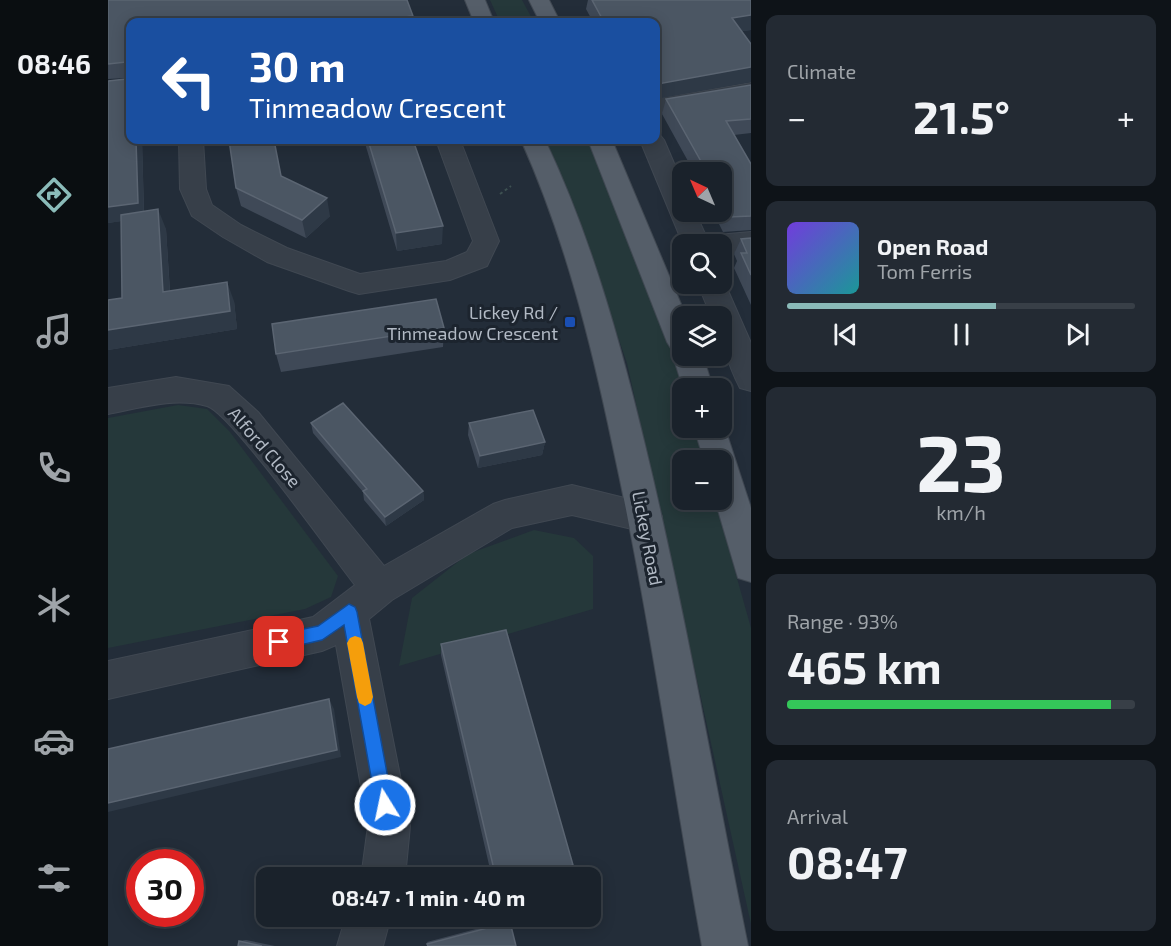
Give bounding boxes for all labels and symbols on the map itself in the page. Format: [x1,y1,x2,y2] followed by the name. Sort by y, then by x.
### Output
[672,162,732,222] north arrow
[387,301,558,344] place label: Lickey Rd / Tinmeadow Crescent
[563,315,577,329] marker: Lickey Rd / Tinmeadow Crescent
[224,402,306,492] street label: Alford Close
[628,489,668,587] street label: Lickey Road
[253,616,304,667] pin
[353,773,417,837] position arrow
[126,849,204,927] speed limit sign: 30

